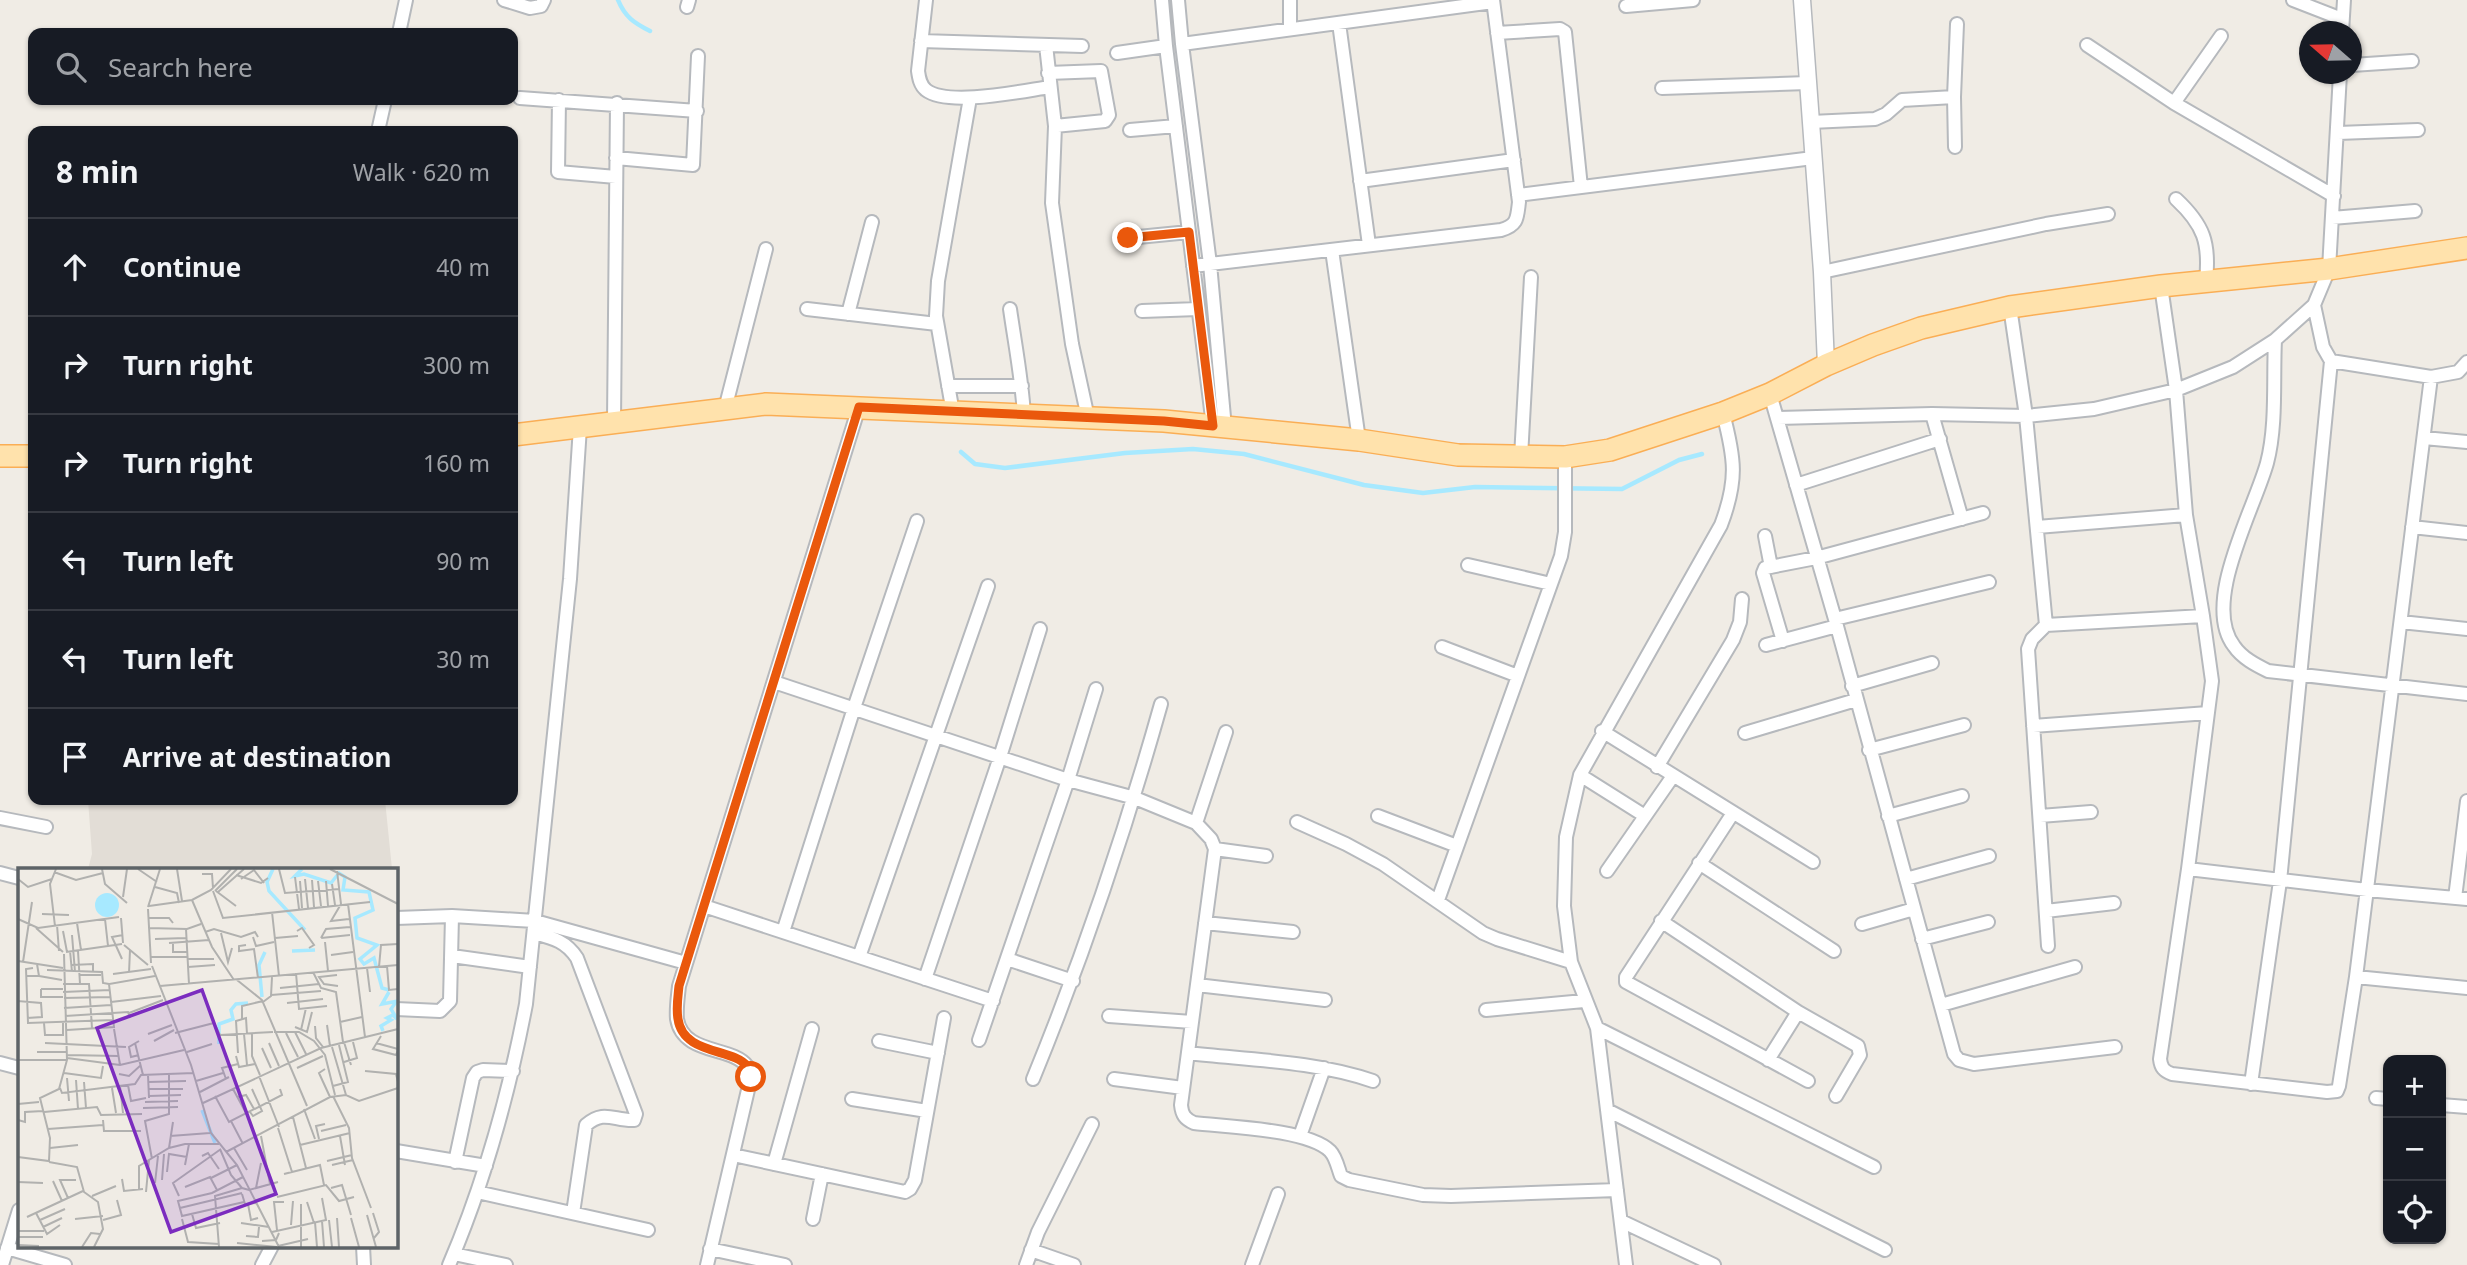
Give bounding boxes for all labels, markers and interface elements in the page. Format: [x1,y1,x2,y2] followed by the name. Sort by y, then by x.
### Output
[2299,21,2362,84] north arrow
[28,28,518,105] search box
[52,48,90,86] icon: search
[108,49,253,85] text: Search here
[56,151,139,192] text: 8 min
[353,156,490,188] text: Walk · 620 m
[1112,222,1143,253] route end
[56,248,94,286] icon: ahead
[123,249,241,285] text: Continue
[436,251,490,283] text: 40 m
[56,346,94,384] icon: right
[123,347,253,383] text: Turn right
[423,349,490,381] text: 300 m
[56,444,94,482] icon: right
[123,445,253,481] text: Turn right
[423,447,490,479] text: 160 m
[56,542,94,580] icon: left
[123,543,234,579] text: Turn left
[436,545,490,577] text: 90 m
[56,640,94,678] icon: left
[123,641,234,677] text: Turn left
[436,643,490,675] text: 30 m
[56,738,94,776] icon: arrive
[123,739,392,775] text: Arrive at destination
[18,868,397,1248] inset map
[2383,1055,2446,1244] map controls
[2383,1055,2446,1118] button: +
[735,1061,766,1092] route start
[2383,1118,2446,1181] button: −
[2383,1181,2446,1244] button: locate

